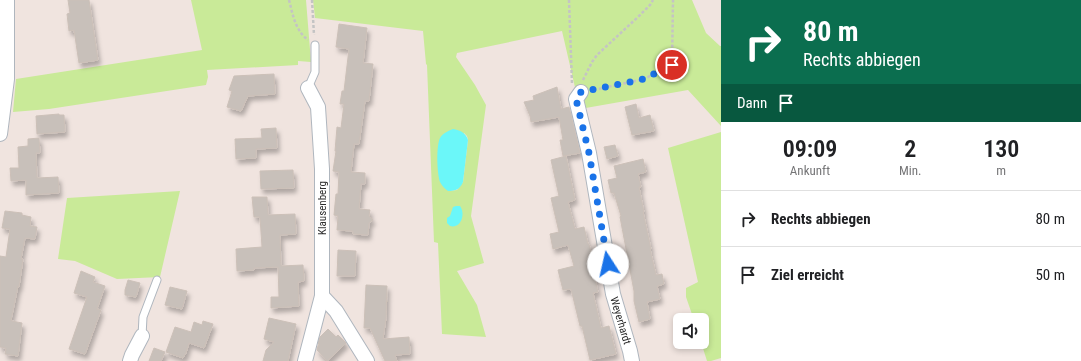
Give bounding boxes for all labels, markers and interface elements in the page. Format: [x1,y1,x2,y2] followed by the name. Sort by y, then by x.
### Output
[803,15,859,48] text: 80 m
[737,16,789,68] icon: right
[655,48,689,82] pin
[803,49,921,70] text: Rechts abbiegen
[661,54,683,76] icon: arrive
[775,92,797,114] icon: arrive
[737,94,767,112] text: Dann
[783,135,837,163] text: 09:09
[904,135,916,163] text: 2
[983,135,1019,163] text: 130
[790,163,830,178] text: Ankunft
[899,163,921,178] text: Min.
[996,163,1006,178] text: m
[316,181,329,235] street label: Klausenberg
[737,208,759,230] icon: right
[771,210,871,228] text: Rechts abbiegen
[1035,210,1065,228] text: 80 m
[587,243,629,285] position arrow
[737,264,759,286] icon: arrive
[771,266,844,284] text: Ziel erreicht
[1035,266,1065,284] text: 50 m
[608,295,634,346] street label: Weyerhardt
[673,313,709,349] map controls
[673,313,709,349] button: sound

